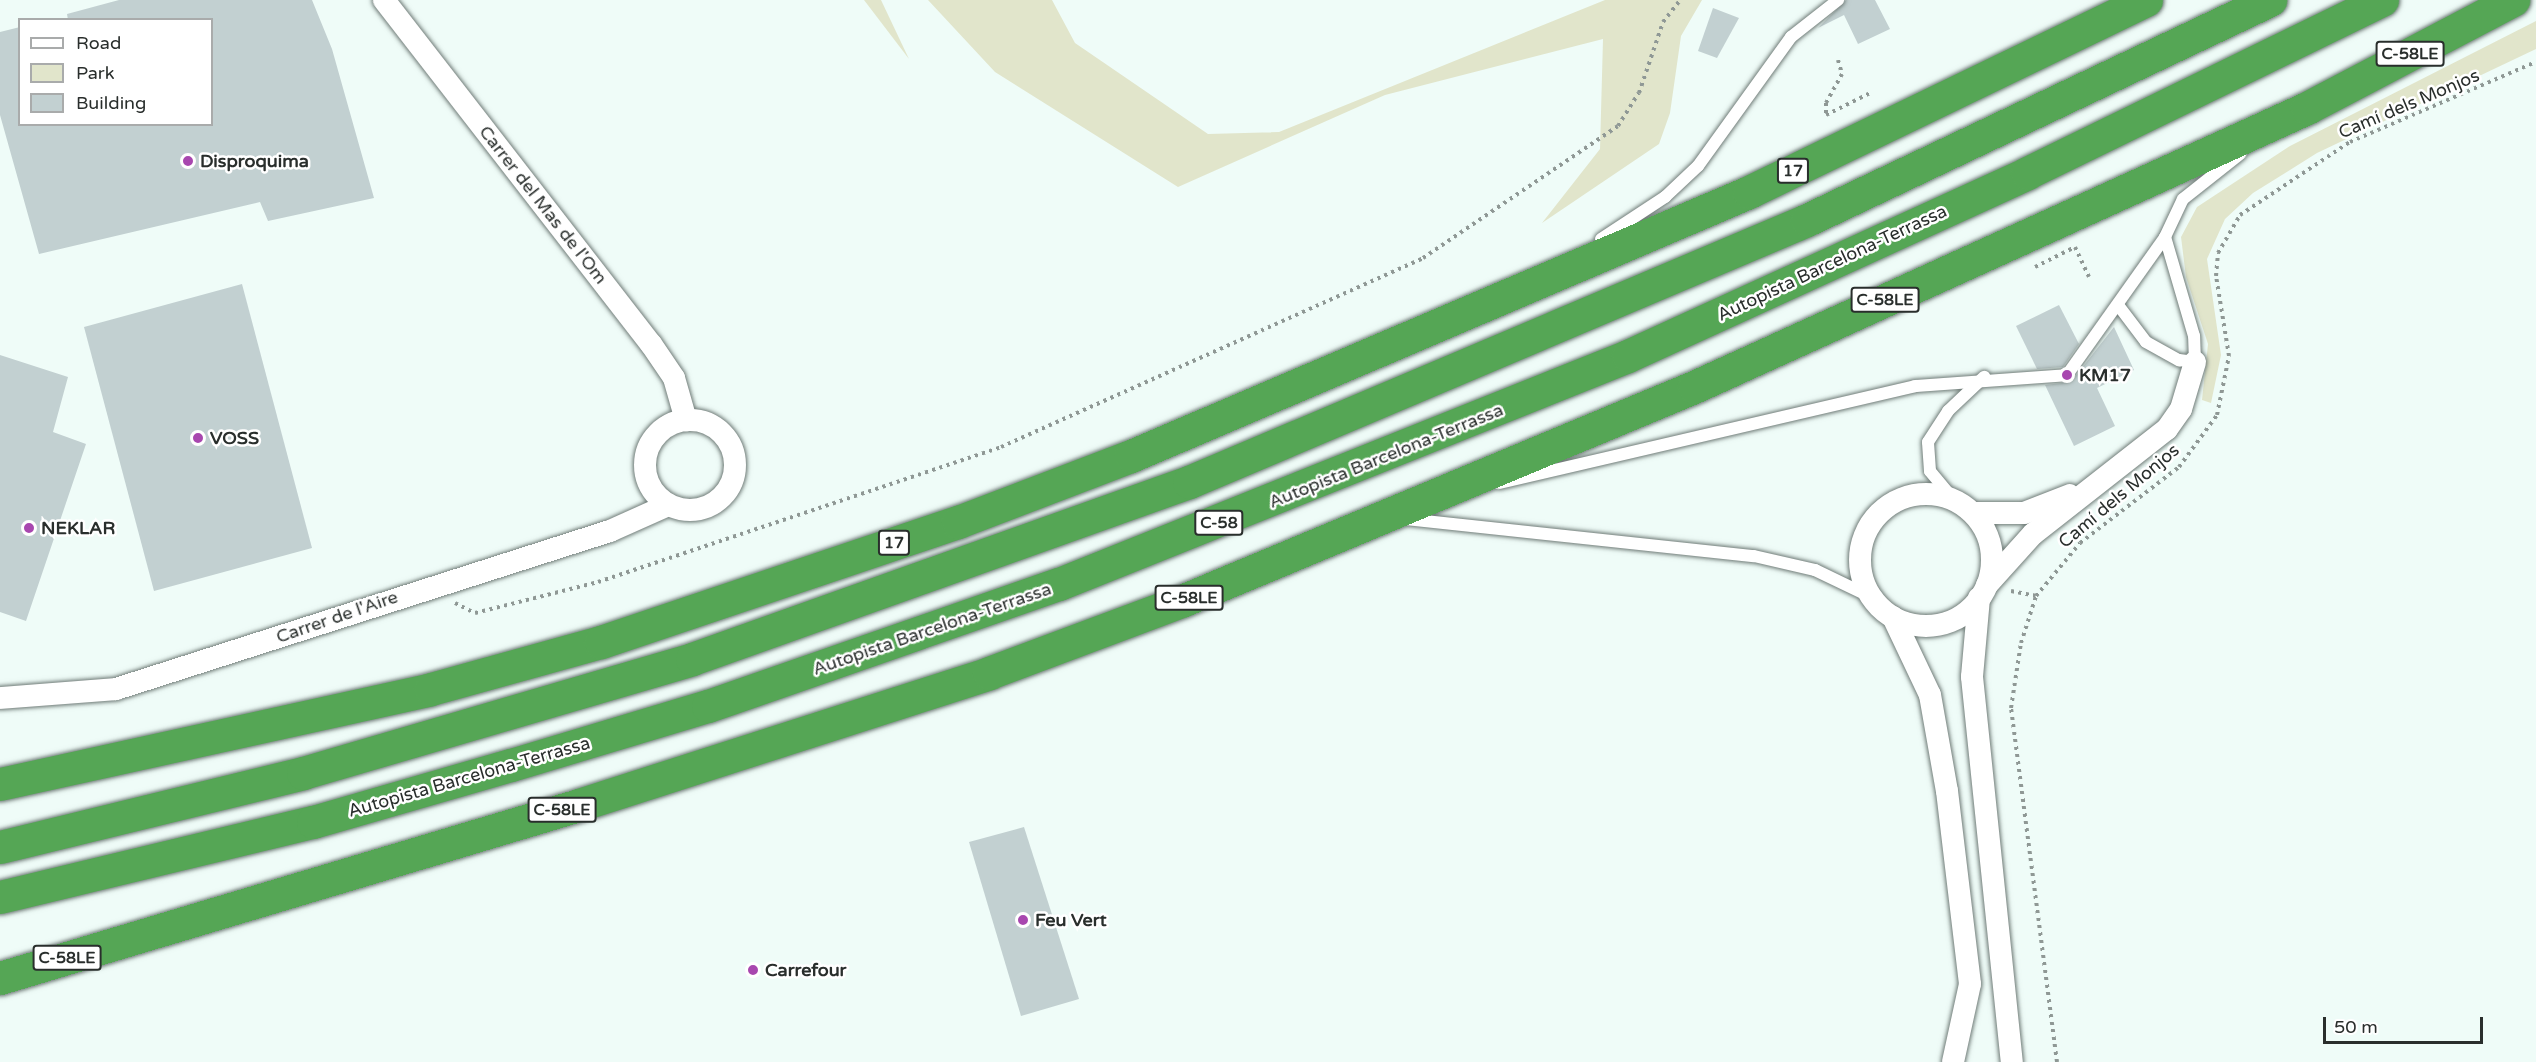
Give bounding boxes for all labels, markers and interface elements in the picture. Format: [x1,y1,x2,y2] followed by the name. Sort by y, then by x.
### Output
[18,18,213,126] legend
[76,32,121,54] text: Road
[2376,41,2444,67] road number: C-58LE
[76,62,114,84] text: Park
[2335,65,2483,143] street label: Camí dels Monjos
[76,92,146,114] text: Building
[474,121,612,289] street label: Carrer del Mas de l'Om
[200,150,309,172] place label: Disproquima
[181,154,195,168] marker: Disproquima
[1776,158,1810,184] road number: 17
[1714,200,1950,326] street label: Autopista Barcelona-Terrassa
[1850,287,1920,313] road number: C-58LE
[2079,364,2131,386] place label: KM17
[2060,368,2074,382] marker: KM17
[1266,399,1506,513] street label: Autopista Barcelona-Terrassa
[210,427,259,449] place label: VOSS
[191,431,205,445] marker: VOSS
[2054,439,2184,553] street label: Camí dels Monjos
[1194,510,1244,536] road number: C-58
[41,517,115,539] place label: NEKLAR
[22,521,36,535] marker: NEKLAR
[878,530,910,556] road number: 17
[810,578,1054,680] street label: Autopista Barcelona-Terrassa
[1154,585,1224,611] road number: C-58LE
[273,586,401,648] street label: Carrer de l'Aire
[345,732,593,822] street label: Autopista Barcelona-Terrassa
[528,797,596,823] road number: C-58LE
[1035,909,1107,931] place label: Feu Vert
[1016,913,1030,927] marker: Feu Vert
[32,945,101,971] road number: C-58LE
[765,959,846,981] place label: Carrefour
[746,963,760,977] marker: Carrefour
[2326,1005,2486,1043] scale bar
[2334,1016,2378,1038] text: 50 m

